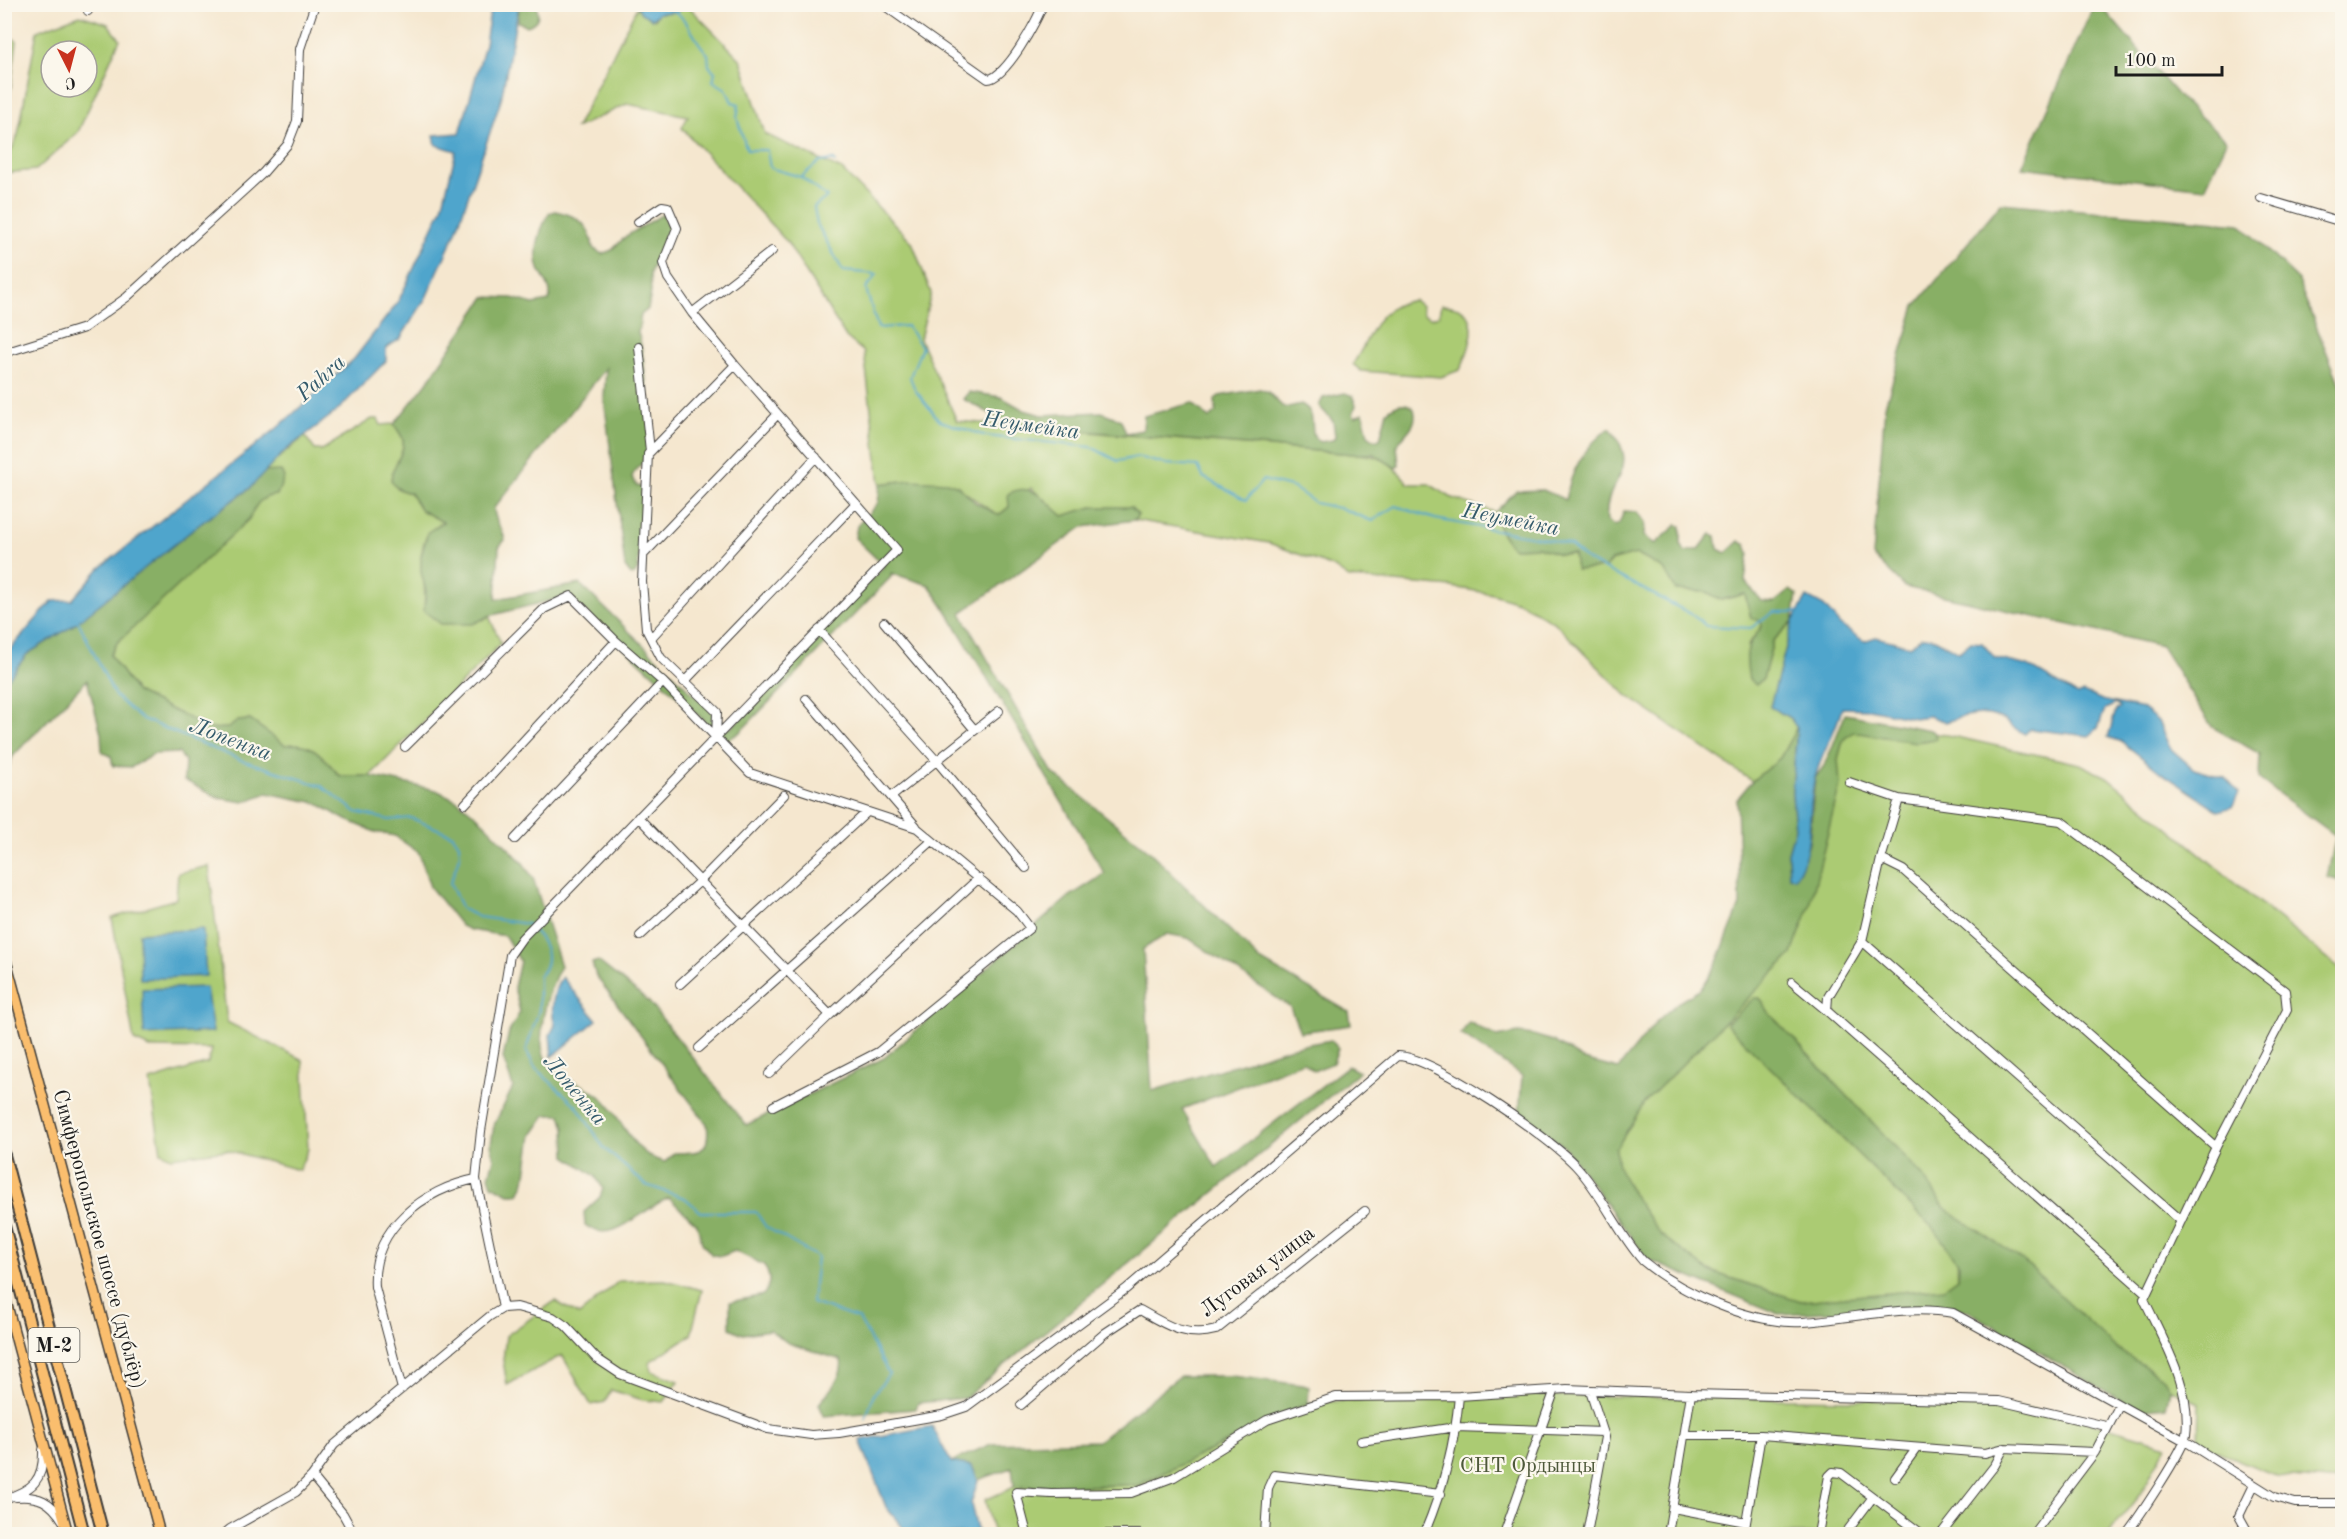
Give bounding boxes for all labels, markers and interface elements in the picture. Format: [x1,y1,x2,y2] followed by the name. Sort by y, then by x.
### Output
[39,39,99,99] north arrow
[2116,39,2222,77] scale bar
[2125,52,2176,70] text: 100 m
[64,73,76,90] text: С
[292,351,350,407] water label: Pahra
[980,408,1081,444] water label: Неумейка
[1459,500,1561,540] water label: Неумейка
[187,714,274,765] water label: Лопенка
[539,1051,610,1130] water label: Лопенка
[48,1087,149,1391] street label: Симферопольское шоссе (дублёр)
[1197,1223,1319,1322] street label: Луговая улица
[28,1328,80,1362] road number: М-2
[1460,1456,1596,1477] park label: СНТ Ордынцы

